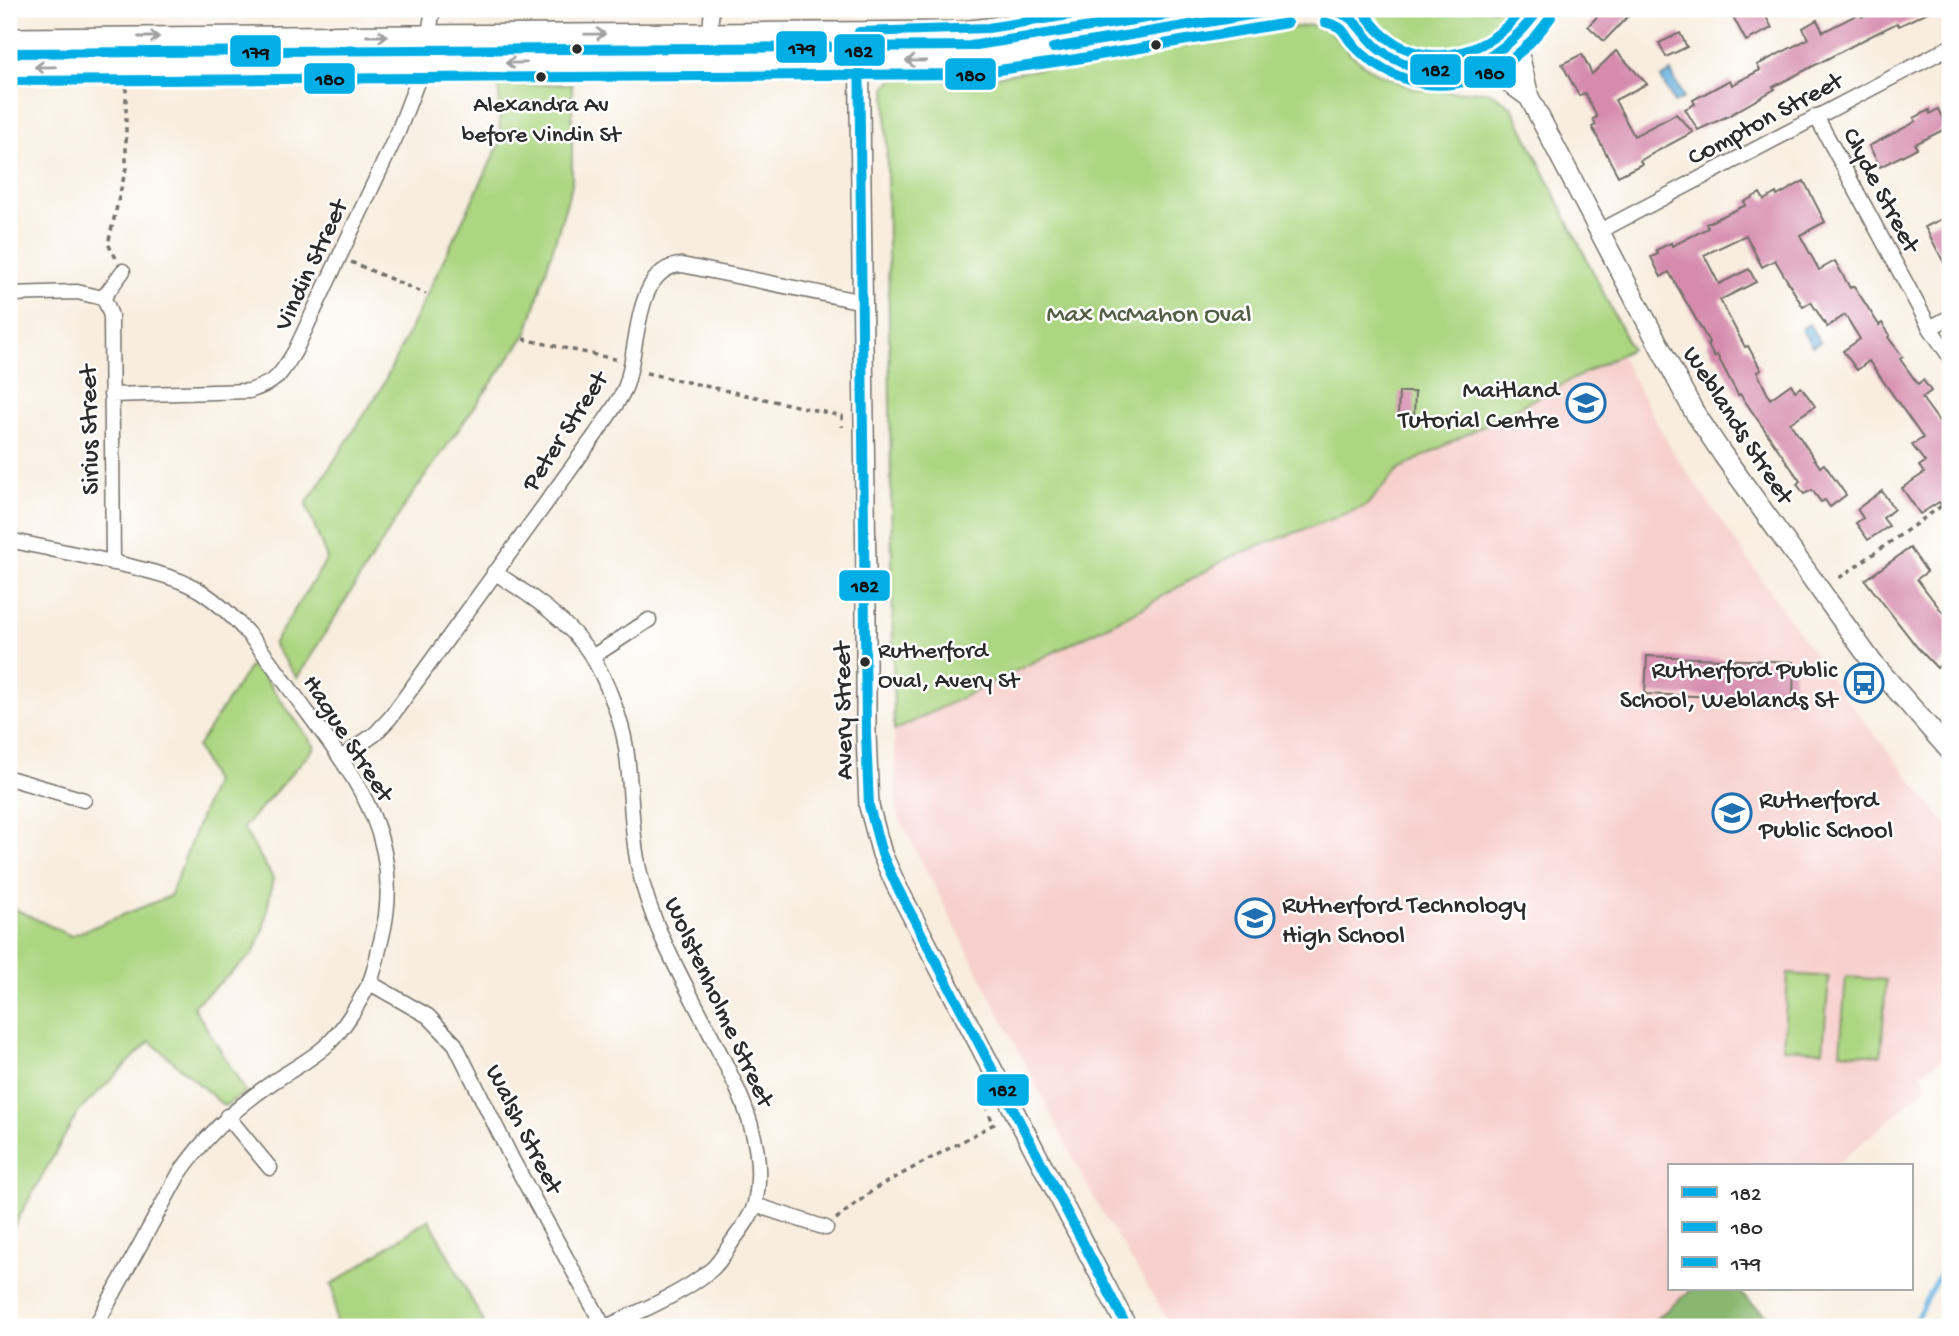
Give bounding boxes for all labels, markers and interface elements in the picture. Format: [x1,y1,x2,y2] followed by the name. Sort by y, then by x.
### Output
[583,27,606,40] one-way arrow
[365,29,388,43] one-way arrow
[138,30,161,44] one-way arrow
[775,30,828,64] line badge: 179
[833,33,886,67] line badge: 182
[229,34,282,68] line badge: 179
[1149,38,1163,52] unlabelled marker
[787,39,816,62] text: 179
[570,42,584,56] unlabelled marker
[844,42,873,65] text: 182
[241,43,270,66] text: 179
[1409,53,1462,86] line badge: 182
[904,54,927,68] one-way arrow
[1463,55,1517,89] line badge: 180
[505,57,528,70] one-way arrow
[944,57,997,91] line badge: 180
[34,60,57,74] one-way arrow
[1421,61,1450,84] text: 182
[303,62,356,95] line badge: 180
[1475,64,1505,87] text: 180
[956,66,986,89] text: 180
[1683,66,1851,175] street label: Compton Street
[315,70,345,93] text: 180
[534,70,548,84] marker: Alexandra Av before Vindin St
[462,92,623,151] place label: Alexandra Av before Vindin St
[1833,123,1926,261] street label: Clyde Street
[269,193,358,337] street label: Vindin Street
[1047,301,1251,332] park label: Max McMahon Oval
[1674,342,1800,513] street label: Weblands Street
[75,362,108,495] street label: Sirius Street
[516,365,618,499] street label: Peter Street
[1396,377,1561,438] place label: Maitland Tutorial Centre
[1565,382,1607,424] school or university icon: Maitland Tutorial Centre
[838,569,891,602] line badge: 182
[850,577,879,600] text: 182
[878,638,1021,697] place label: Rutherford Oval, Avery St
[829,639,862,780] street label: Avery Street
[858,655,872,669] marker: Rutherford Oval, Avery St
[1620,657,1839,718] place label: Rutherford Public School, Weblands St
[1843,662,1885,704] bus stop icon: Rutherford Public School, Weblands St
[294,670,400,811] street label: Hague Street
[1758,787,1893,848] place label: Rutherford Public School
[1711,792,1753,834] school or university icon: Rutherford Public School
[1282,892,1526,953] place label: Rutherford Technology High School
[655,893,780,1115] street label: Wolstenholme Street
[1234,897,1276,939] school or university icon: Rutherford Technology High School
[476,1060,569,1202] street label: Walsh Street
[976,1073,1030,1107] line badge: 182
[988,1081,1017,1104] text: 182
[1668,1164,1913,1290] legend
[1730,1184,1761,1209] text: 182
[1730,1218,1763,1243] text: 180
[1730,1254,1761,1279] text: 179

